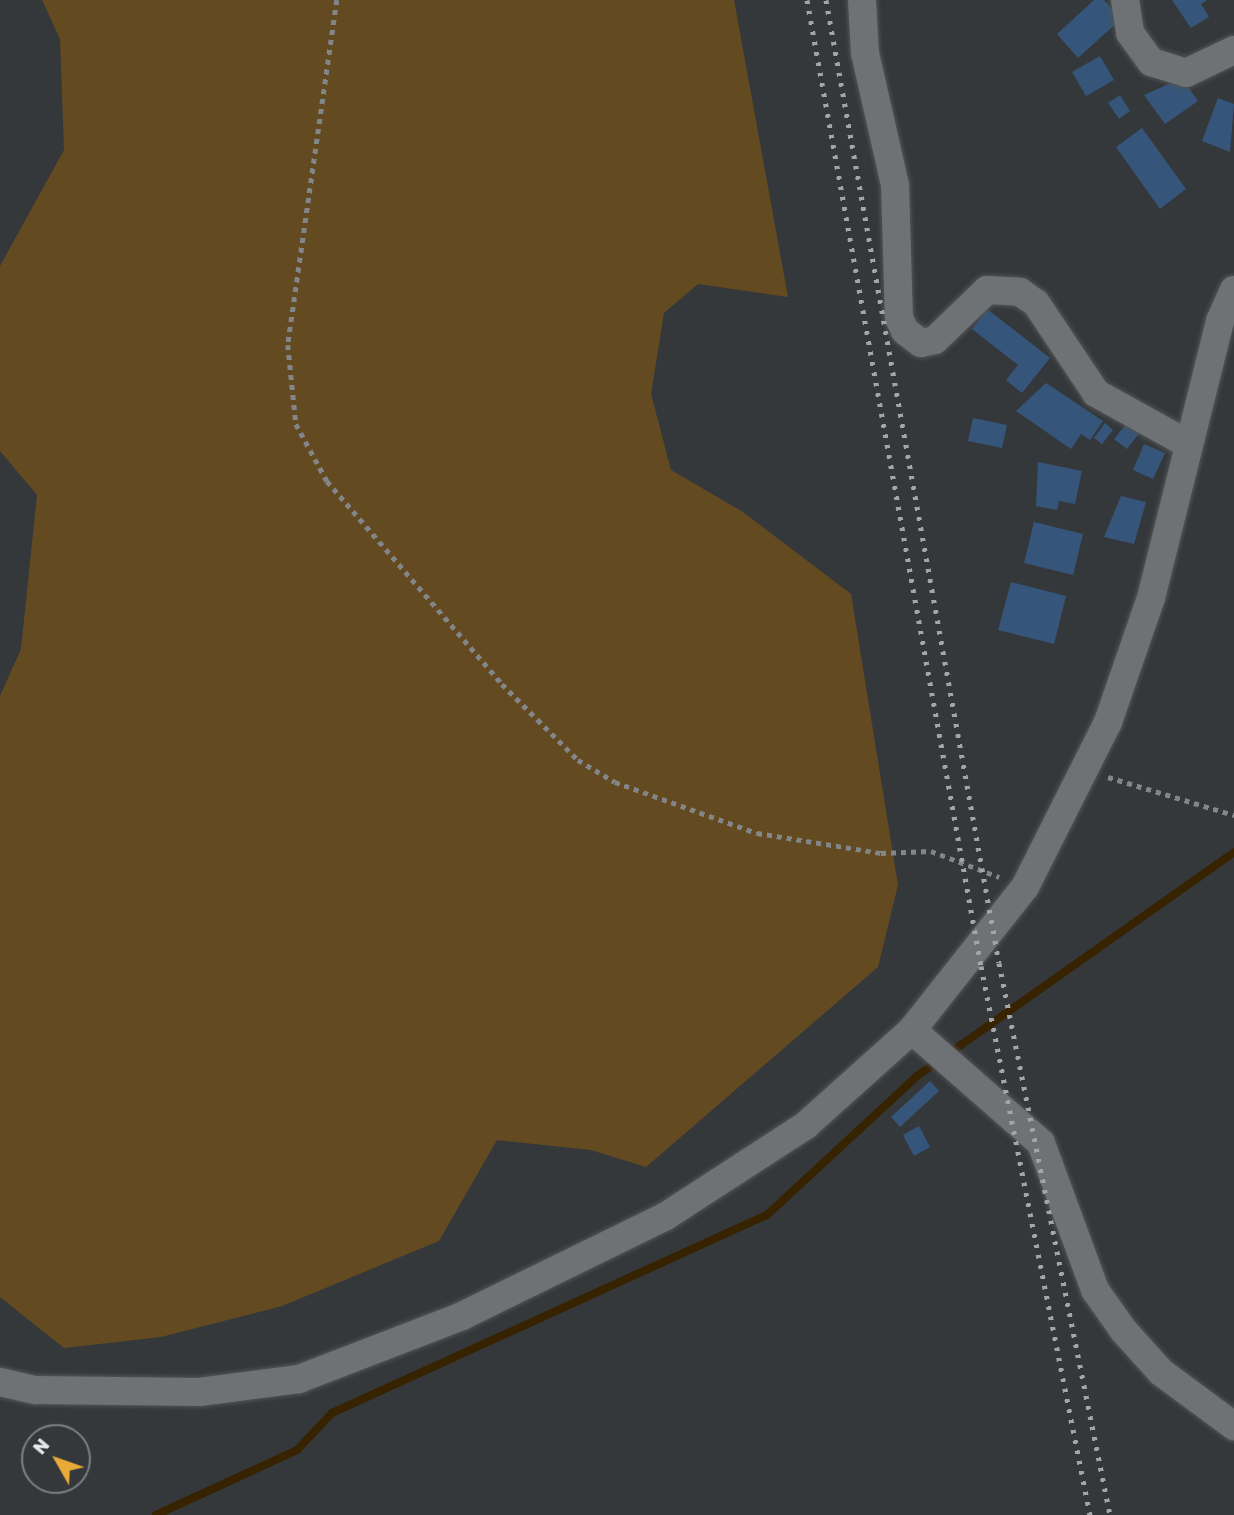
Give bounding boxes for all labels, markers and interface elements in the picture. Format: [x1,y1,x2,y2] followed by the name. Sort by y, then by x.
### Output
[21,1424,91,1494] north arrow
[28,1434,54,1459] text: N

